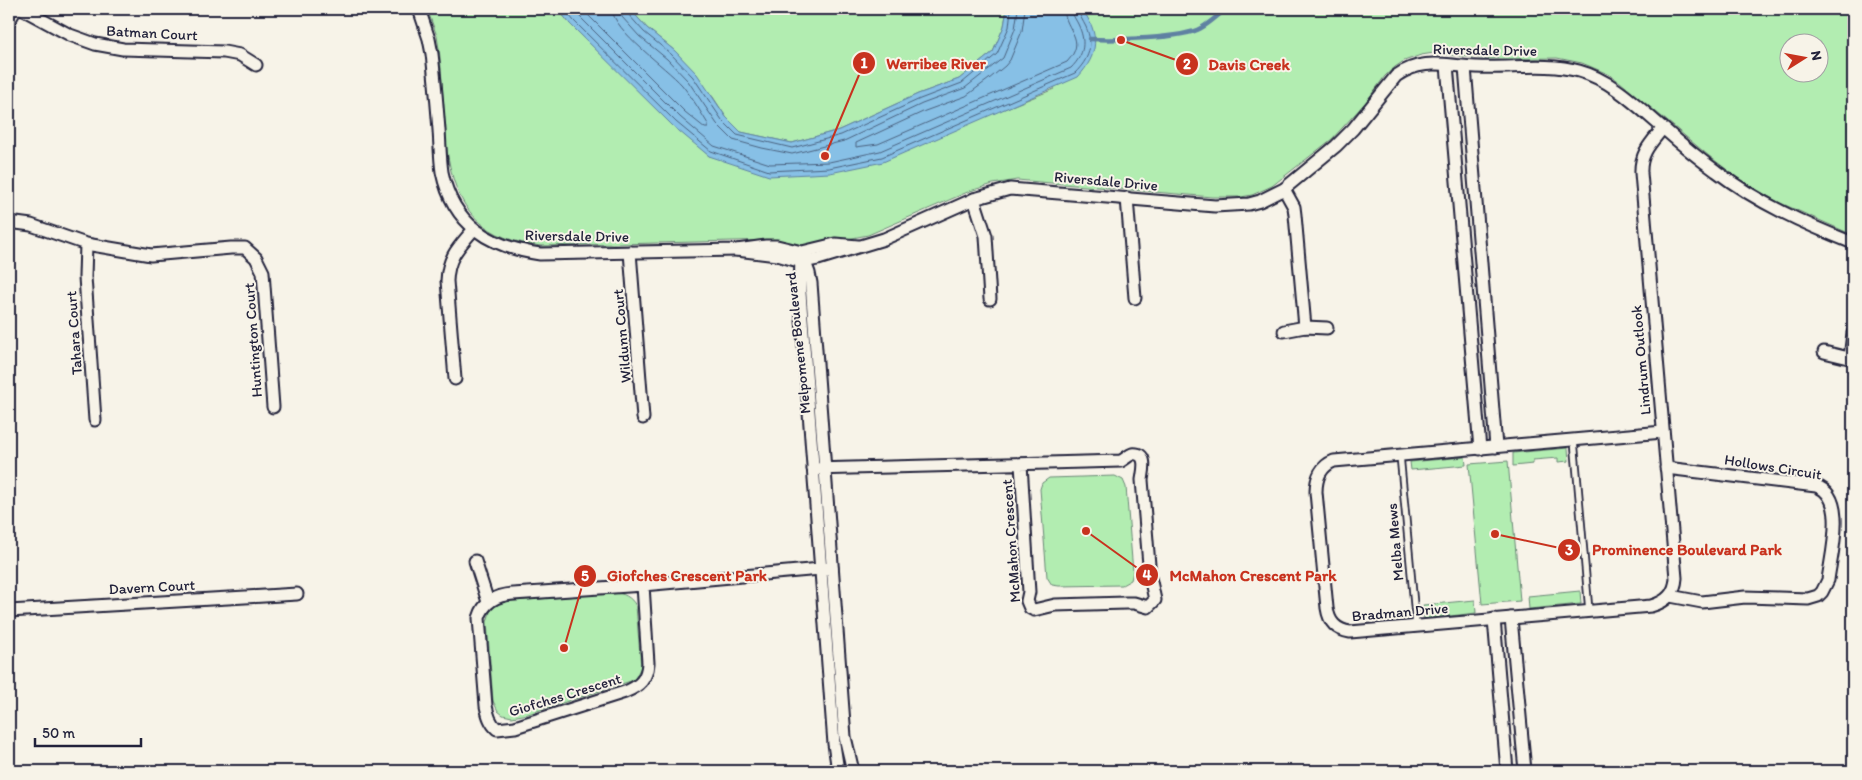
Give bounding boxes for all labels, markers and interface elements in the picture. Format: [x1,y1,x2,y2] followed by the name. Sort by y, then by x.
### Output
[106,22,199,44] street label: Batman Court
[1780,32,1830,82] north arrow
[1433,40,1537,60] street label: Riversdale Drive
[851,48,996,79] callout: Werribee River
[1174,49,1300,80] callout: Davis Creek
[1807,49,1826,62] text: N
[861,54,868,72] text: 1
[886,54,987,73] text: Werribee River
[1183,55,1191,73] text: 2
[1208,55,1290,74] text: Davis Creek
[1053,167,1159,195] street label: Riversdale Drive
[525,226,629,246] street label: Riversdale Drive
[782,271,814,415] street label: Melpomene Boulevard
[240,282,266,398] street label: Huntington Court
[609,288,635,384] street label: Wildunn Court
[62,290,86,376] street label: Tahara Court
[1627,304,1655,416] street label: Lindrum Outlook
[1723,450,1823,484] street label: Hollows Circuit
[998,478,1024,603] street label: McMahon Crescent
[1383,502,1407,582] street label: Melba Mews
[1557,534,1792,565] callout: Prominence Boulevard Park
[1592,540,1783,559] text: Prominence Boulevard Park
[1565,541,1573,559] text: 3
[572,560,777,591] callout: Giofches Crescent Park
[1135,560,1346,591] callout: McMahon Crescent Park
[607,566,768,585] text: Giofches Crescent Park
[1142,566,1152,584] text: 4
[1169,566,1337,585] text: McMahon Crescent Park
[581,567,589,585] text: 5
[108,576,196,598] street label: Davern Court
[1351,599,1449,625] street label: Bradman Drive
[507,669,624,721] street label: Giofches Crescent
[35,715,141,747] scale bar
[42,724,75,742] text: 50 m

